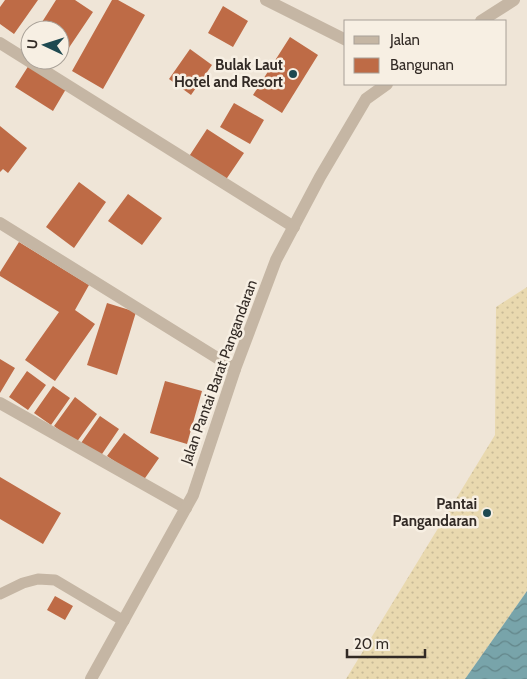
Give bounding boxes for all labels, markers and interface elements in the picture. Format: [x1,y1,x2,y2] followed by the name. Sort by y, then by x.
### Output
[20,20,70,70] north arrow
[344,20,507,85] legend
[389,31,420,49] text: Jalan
[23,38,41,50] text: U
[174,56,283,91] place label: Bulak Laut Hotel and Resort
[390,56,454,74] text: Bangunan
[287,68,299,80] marker: Bulak Laut Hotel and Resort
[177,277,261,468] street label: Jalan Pantai Barat Pangandaran
[393,495,477,530] place label: Pantai Pangandaran
[481,507,493,519] marker: Pantai Pangandaran
[347,626,424,658] scale bar
[354,635,389,653] text: 20 m

